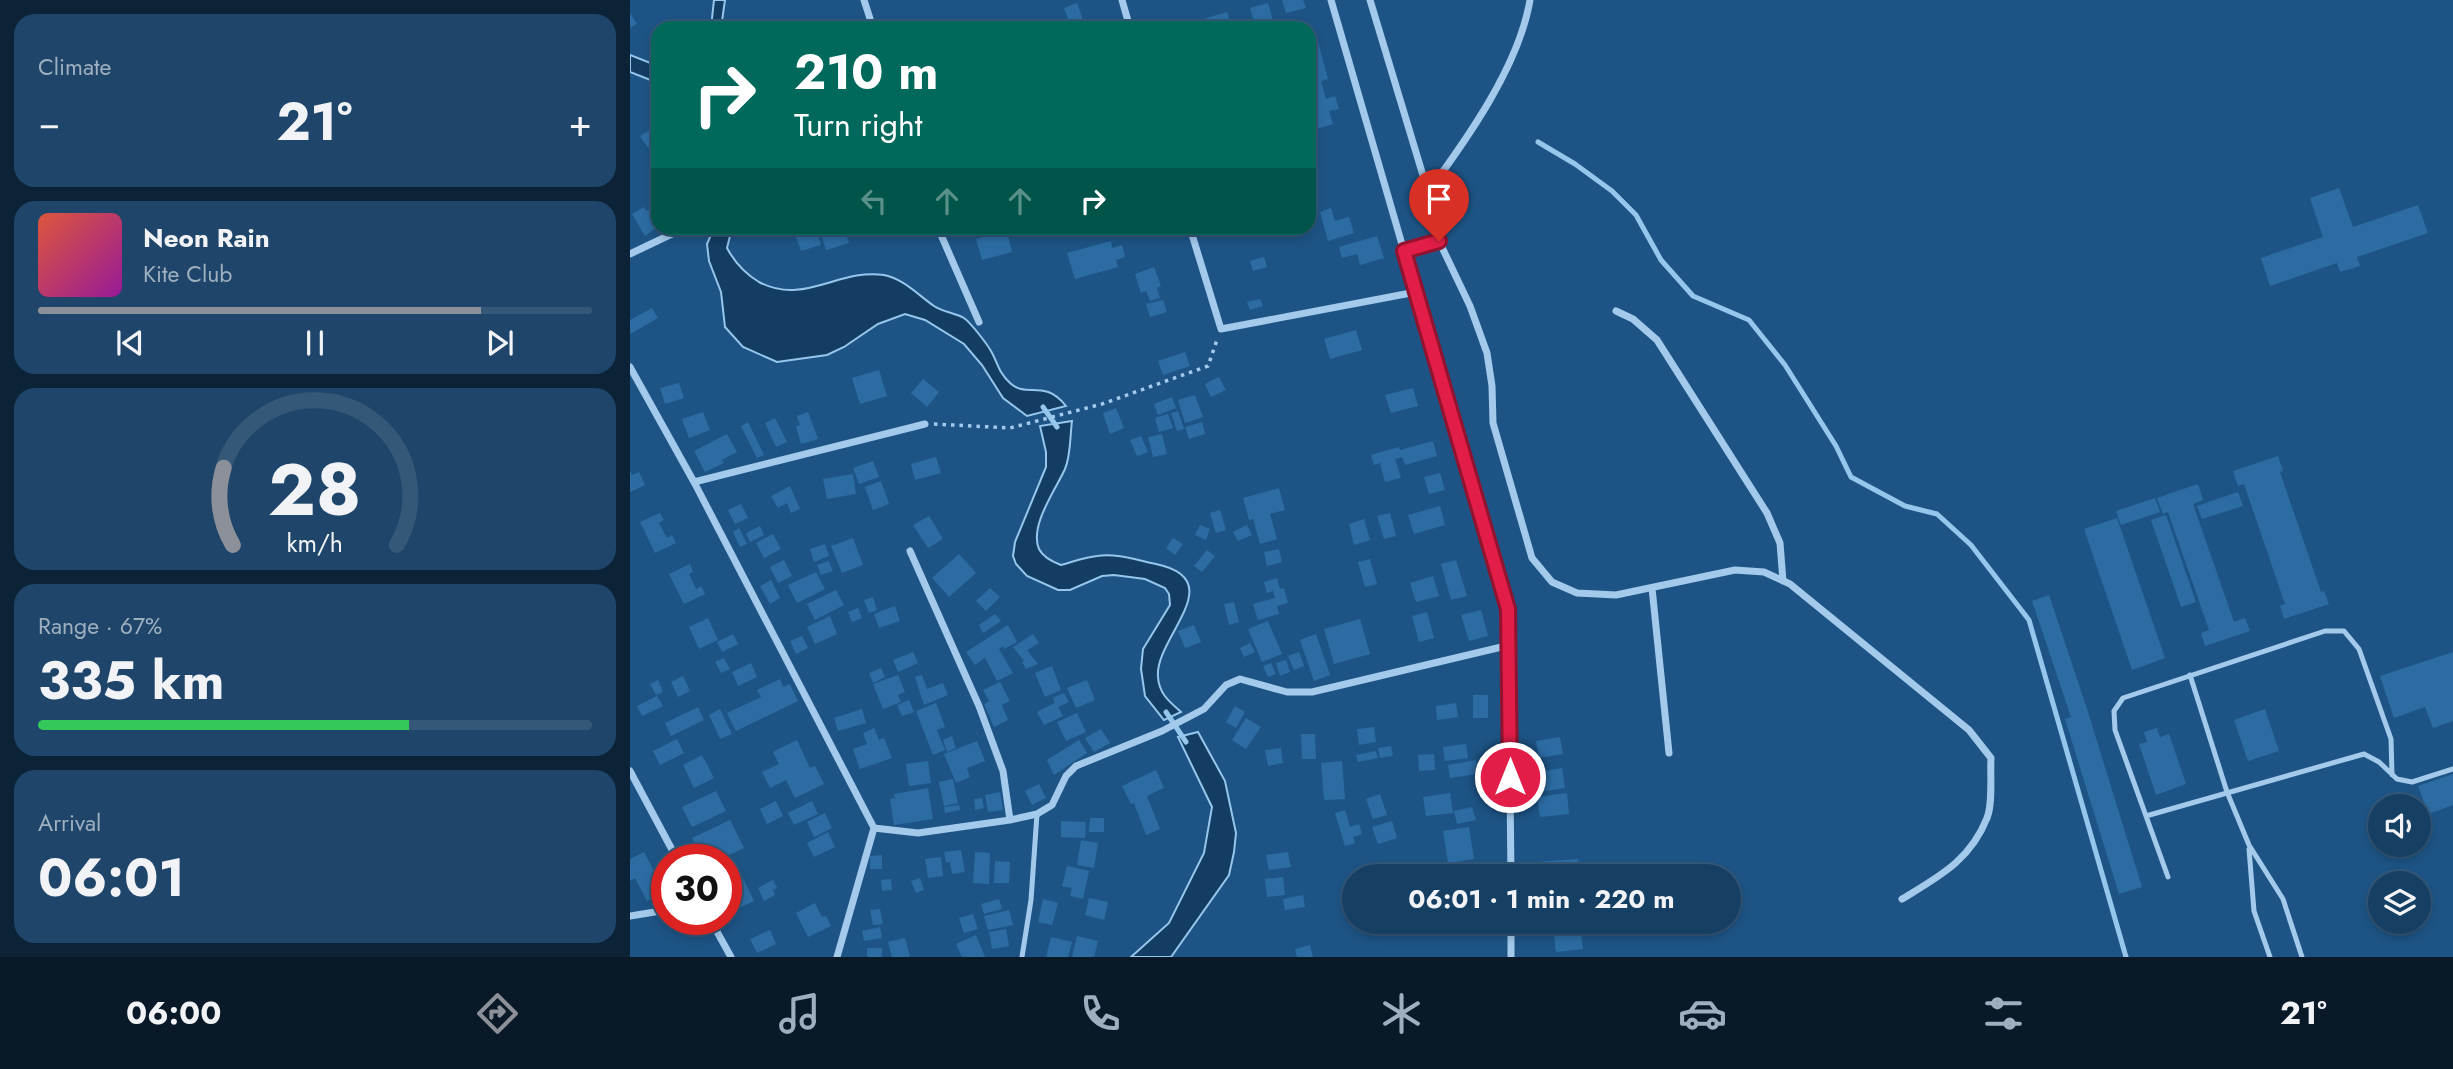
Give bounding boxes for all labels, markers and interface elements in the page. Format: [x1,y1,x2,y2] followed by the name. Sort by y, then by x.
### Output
[794,37,938,107] text: 210 m
[679,49,770,140] icon: right
[38,50,111,84] text: Climate
[277,84,353,160] text: 21°
[38,95,60,150] text: −
[569,95,592,150] text: +
[794,102,923,148] text: Turn right
[1409,169,1469,241] pin
[1420,180,1458,218] icon: arrive
[855,182,893,220] icon: left
[928,182,966,220] icon: ahead
[1001,182,1039,220] icon: ahead
[1074,182,1112,220] icon: right
[143,219,270,257] text: Neon Rain
[143,257,232,291] text: Kite Club
[111,324,149,362] icon: previous
[296,324,334,362] icon: pause
[481,324,519,362] icon: next
[268,437,362,542] text: 28
[287,524,343,560] text: km/h
[38,609,162,643] text: Range · 67%
[38,643,224,719] text: 335 km
[1473,740,1547,814] position arrow
[2368,794,2431,934] map controls
[2368,794,2431,857] button: sound
[38,806,101,840] text: Arrival
[38,840,185,916] text: 06:01
[651,844,742,935] speed limit sign: 30
[2368,871,2431,934] button: layers
[1408,880,1675,918] text: 06:01 · 1 min · 220 m
[473,989,522,1038] icon: directions
[775,989,824,1038] icon: music
[1076,989,1125,1038] icon: phone
[1377,989,1426,1038] icon: climate
[1678,989,1727,1038] icon: car
[1979,989,2028,1038] icon: filters
[126,990,221,1036] text: 06:00
[2280,990,2327,1036] text: 21°

